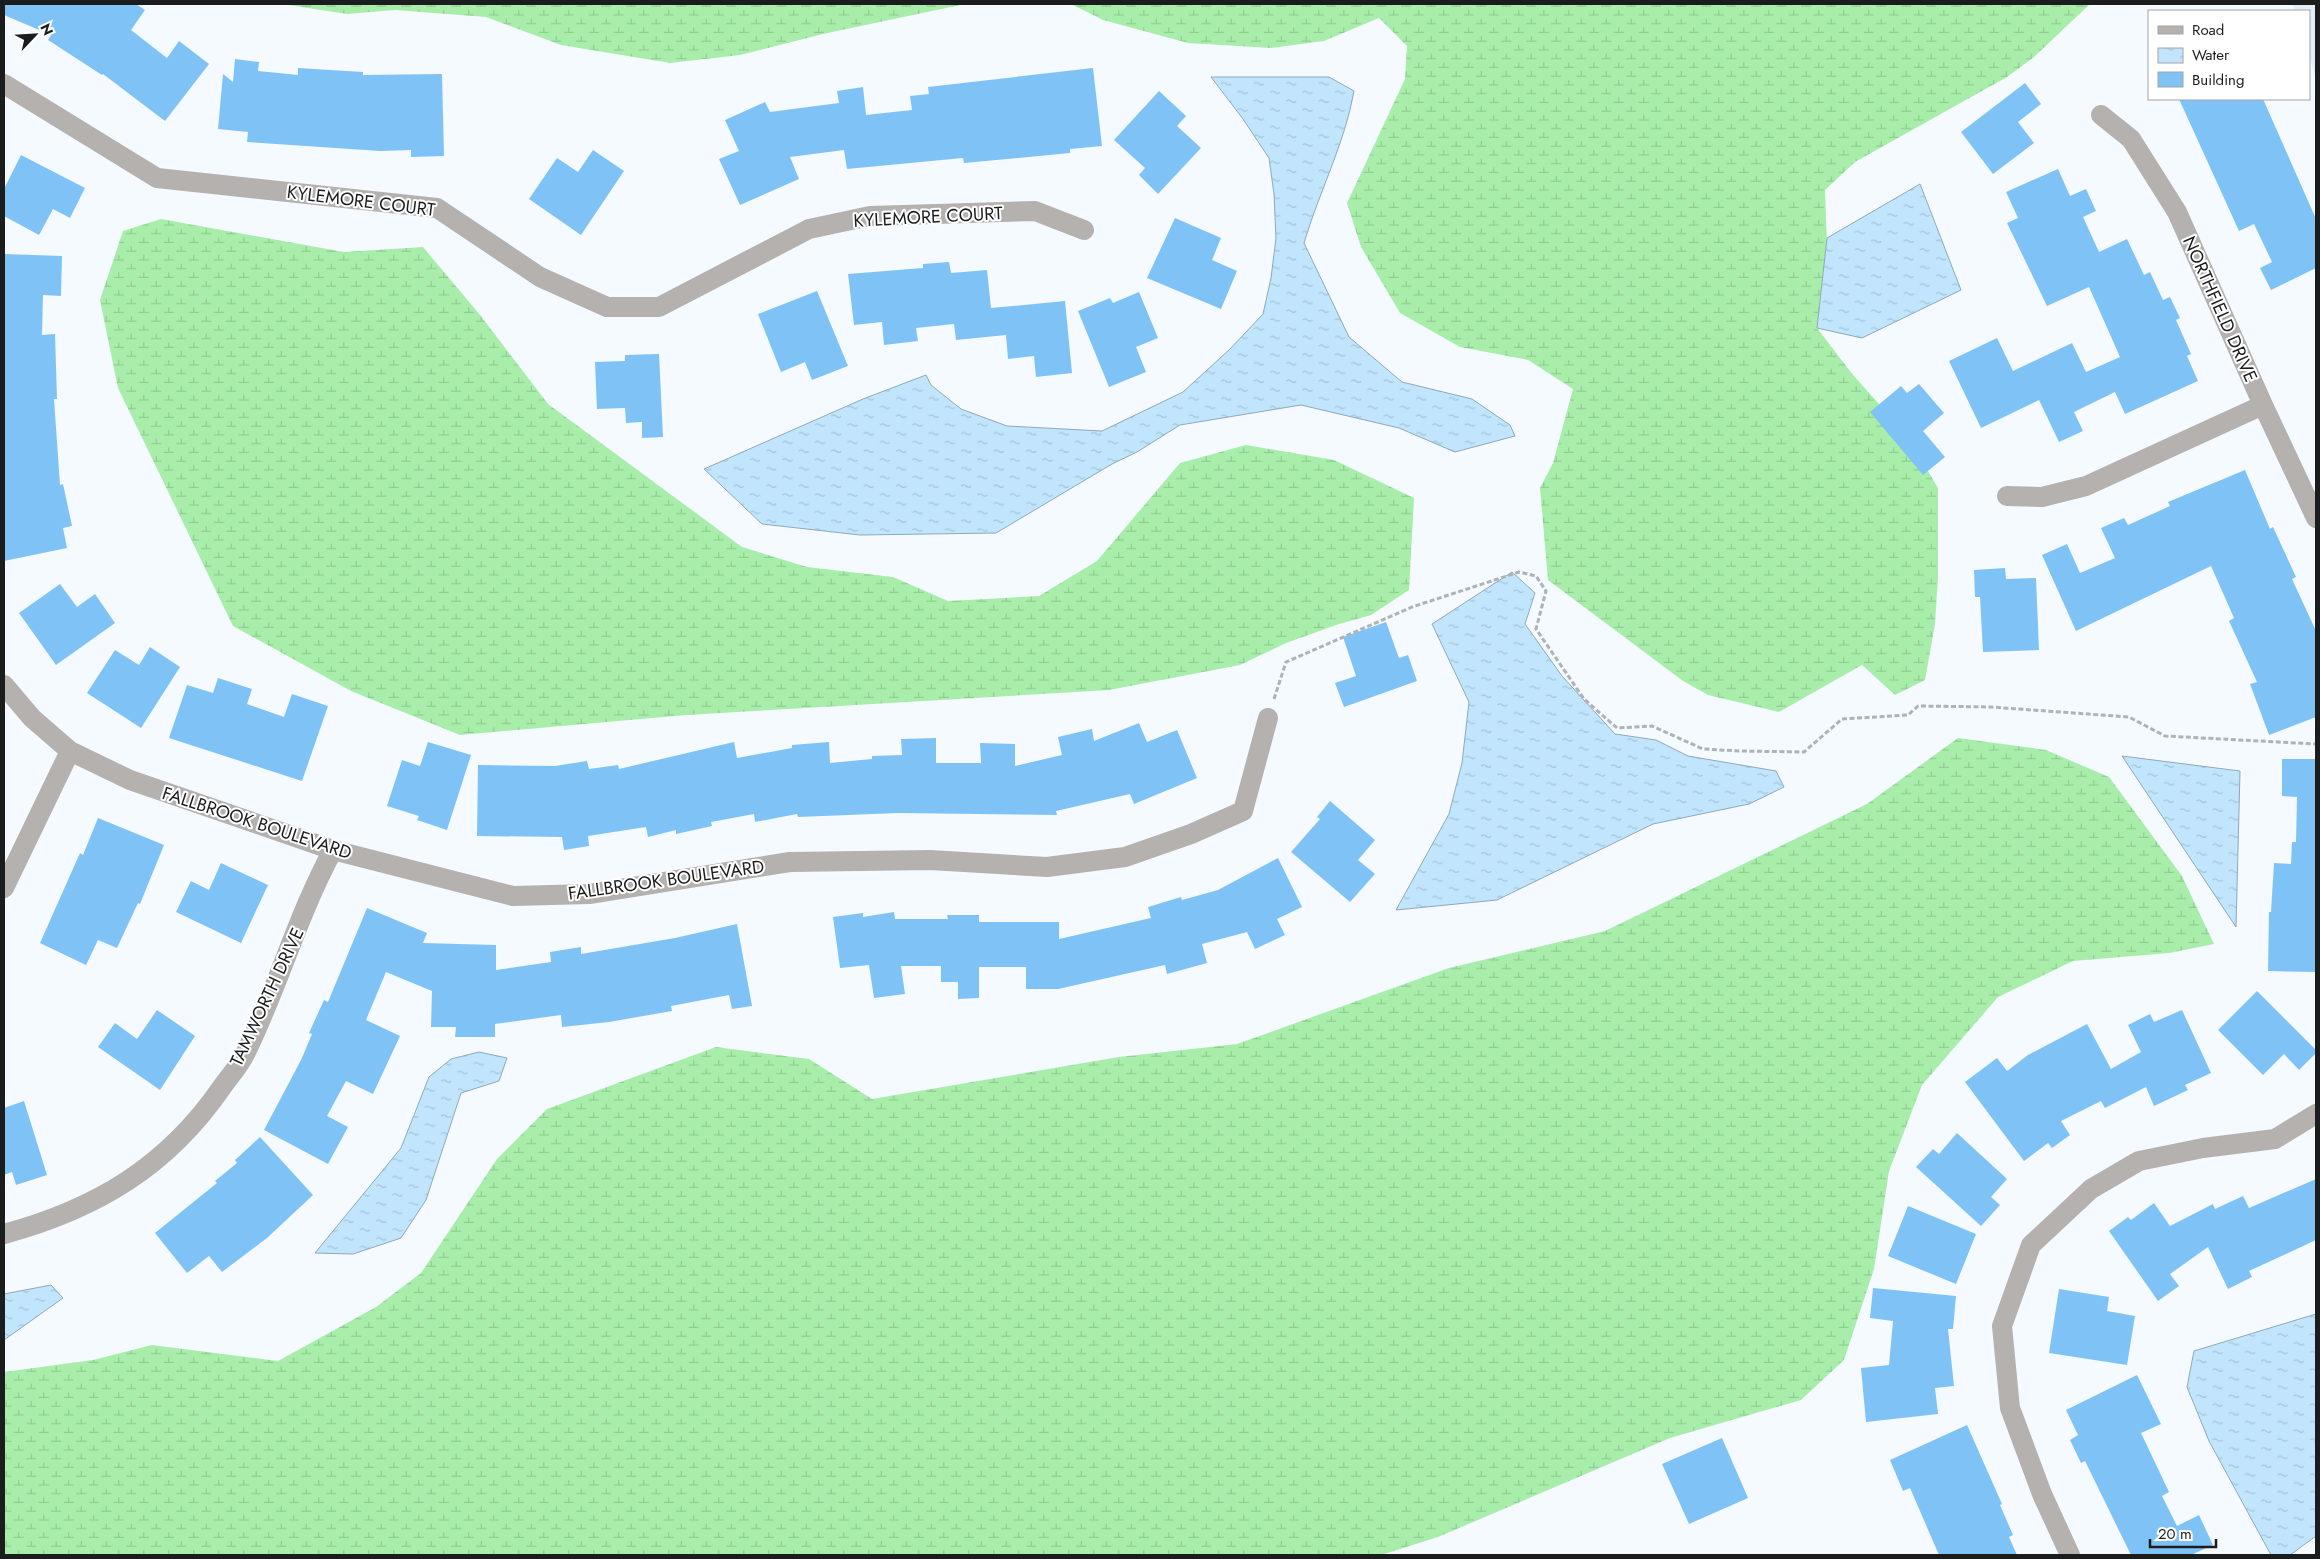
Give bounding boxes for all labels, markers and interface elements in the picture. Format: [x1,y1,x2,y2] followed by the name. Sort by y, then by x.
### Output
[10,10,60,60] north arrow
[2148,10,2310,100] legend
[2192,19,2224,41] text: Road
[35,20,58,39] text: N
[2192,44,2230,66] text: Water
[2192,69,2244,91] text: Building
[285,179,437,223] street label: KYLEMORE COURT
[853,200,1004,234] street label: KYLEMORE COURT
[2176,232,2264,386] street label: NORTHFIELD DRIVE
[159,780,355,866] street label: FALLBROOK BOULEVARD
[566,853,766,907] street label: FALLBROOK BOULEVARD
[224,924,310,1070] street label: TAMWORTH DRIVE
[2150,1516,2216,1548] scale bar
[2158,1523,2192,1545] text: 20 m

